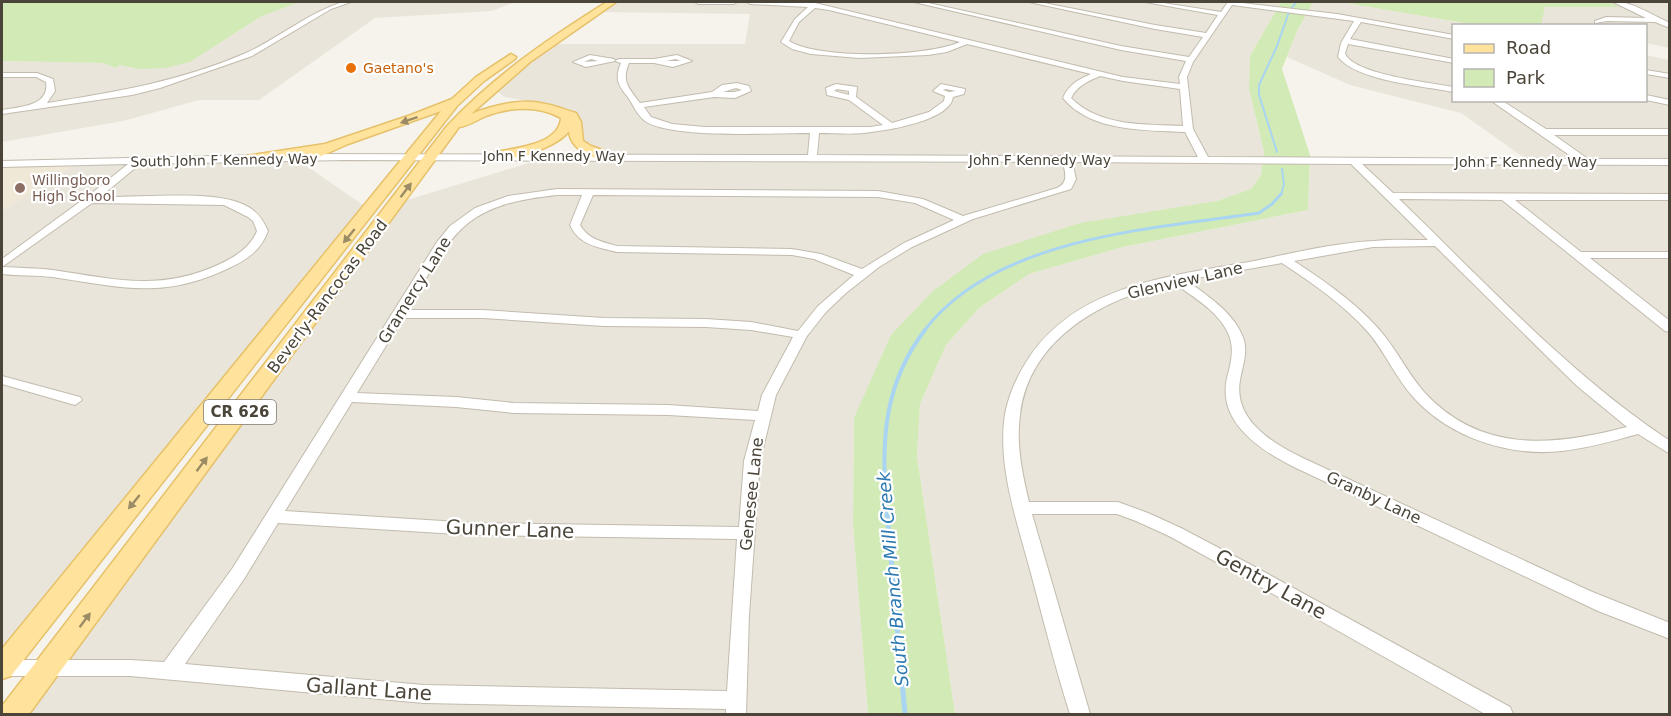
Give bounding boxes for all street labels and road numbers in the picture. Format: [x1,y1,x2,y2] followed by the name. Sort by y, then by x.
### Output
[482,148,625,164] street label: John F Kennedy Way
[130,150,318,170] street label: South John F Kennedy Way
[968,152,1111,168] street label: John F Kennedy Way
[1454,154,1597,170] street label: John F Kennedy Way
[263,216,391,377] street label: Beverly-Rancocas Road
[374,233,455,347] street label: Gramercy Lane
[1126,258,1244,303] street label: Glenview Lane
[204,400,276,424] road number: CR 626
[736,436,767,552] street label: Genesee Lane
[1323,467,1424,528] street label: Granby Lane
[445,515,575,543] street label: Gunner Lane
[1211,544,1331,624] street label: Gentry Lane
[305,673,433,705] street label: Gallant Lane

